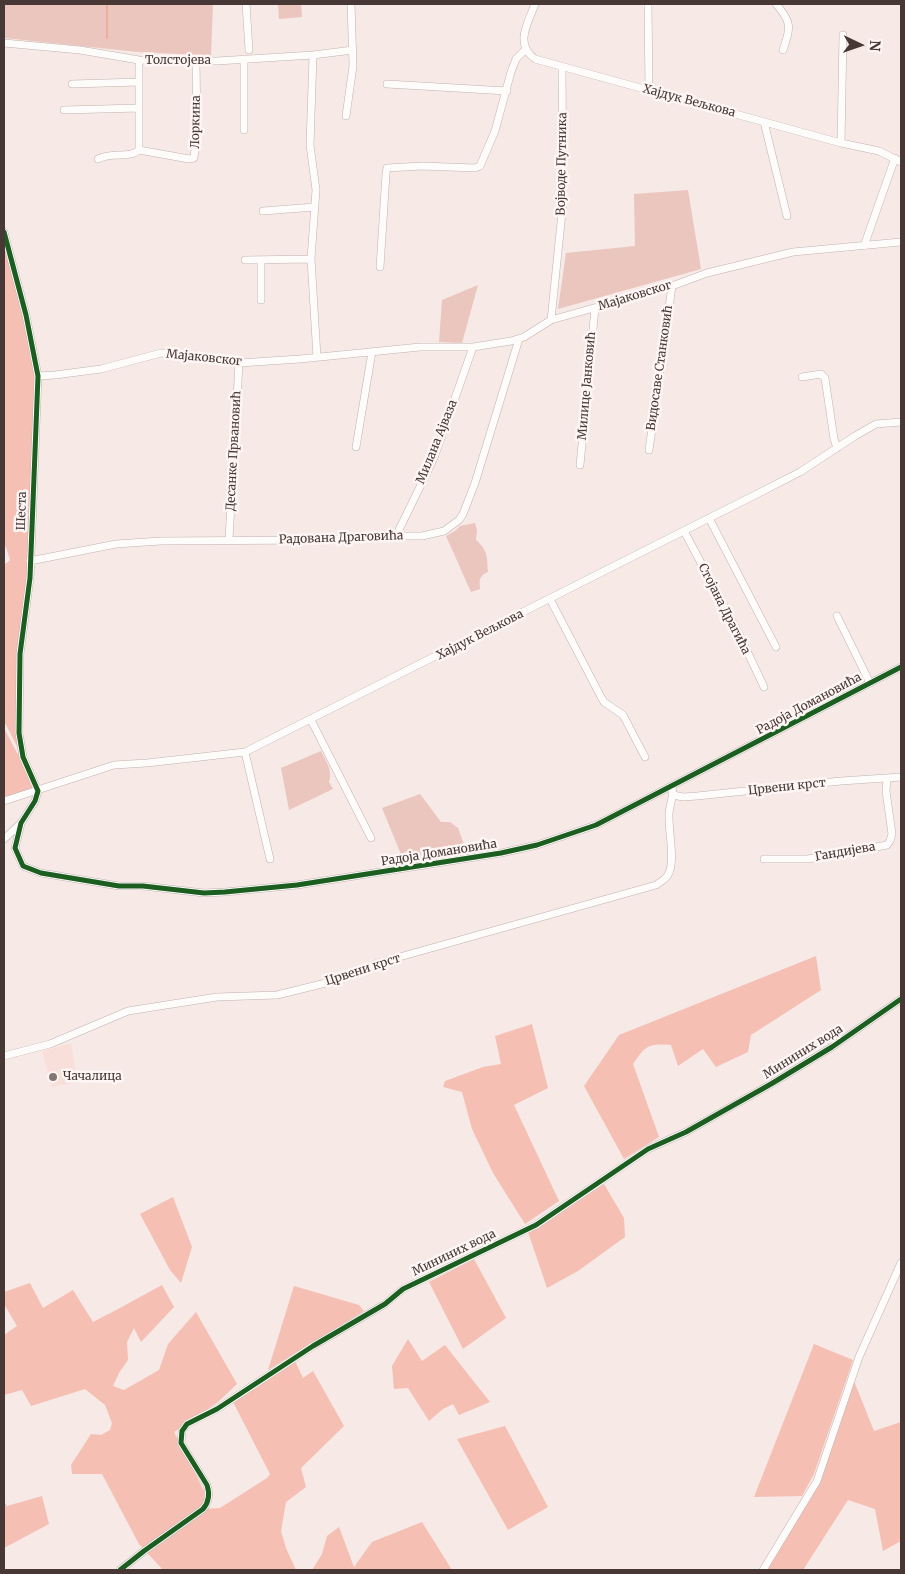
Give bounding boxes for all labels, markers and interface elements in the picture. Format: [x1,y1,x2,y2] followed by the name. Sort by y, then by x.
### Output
[835,20,885,70] north arrow
[866,40,884,52] text: N
[145,54,211,68] street label: Толстојева
[641,82,737,120] street label: Хајдук Вељкова
[188,95,204,149] street label: Лоркина
[554,112,570,216] street label: Војводе Путника
[597,278,673,314] street label: Мајаковског
[644,305,676,431] street label: Видосаве Станковић
[575,331,599,441] street label: Милице Јанковић
[165,347,243,369] street label: Мајаковског
[224,391,244,511] street label: Десанке Првановић
[414,398,460,486] street label: Милана Ајваза
[14,491,30,531] street label: Шеста
[279,529,403,547] street label: Радована Драговића
[695,561,753,657] street label: Стојана Драгића
[434,607,526,663] street label: Хајдук Вељкова
[754,670,864,738] street label: Радоја Домановића
[747,776,827,798] street label: Црвени крст
[380,837,498,869] street label: Радоја Домановића
[814,840,876,864] street label: Гандијева
[324,951,402,989] street label: Црвени крст
[761,1022,845,1082] street label: Мининих вода
[63,1070,122,1084] place label: Чачалица
[47,1071,59,1083] marker: Чачалица
[410,1227,498,1279] street label: Мининих вода

